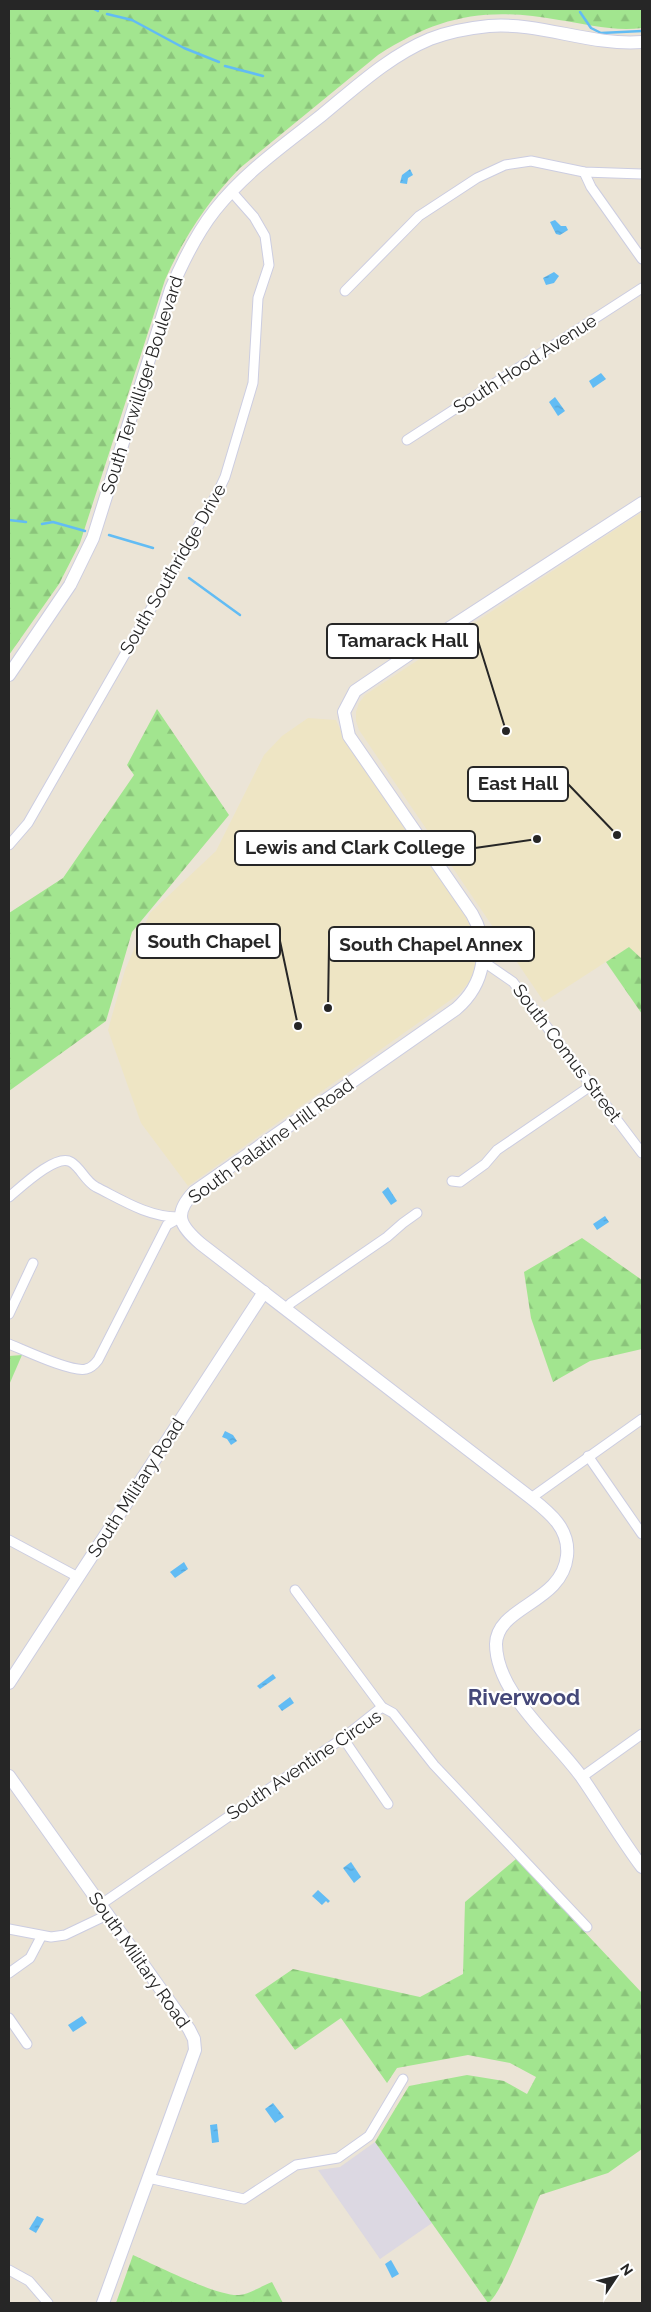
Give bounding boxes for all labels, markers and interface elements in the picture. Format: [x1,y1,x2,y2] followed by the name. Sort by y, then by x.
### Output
[96,273,187,497] street label: South Terwilliger Boulevard
[449,309,601,418] street label: South Hood Avenue
[115,480,230,658] street label: South Southridge Drive
[327,624,478,658] callout: Tamarack Hall
[338,629,469,651] text: Tamarack Hall
[468,767,568,801] callout: East Hall
[478,772,559,794] text: East Hall
[235,831,475,865] callout: Lewis and Clark College
[245,836,465,858] text: Lewis and Clark College
[137,924,280,958] callout: South Chapel
[329,927,534,961] callout: South Chapel Annex
[147,930,272,952] text: South Chapel
[339,933,524,955] text: South Chapel Annex
[509,980,626,1126] street label: South Comus Street
[184,1074,357,1208] street label: South Palatine Hill Road
[83,1414,188,1561] street label: South Military Road
[468,1684,580,1710] district label: Riverwood
[222,1705,385,1824] street label: South Aventine Circus
[85,1888,194,2032] street label: South Military Road
[591,2252,641,2302] north arrow
[617,2261,636,2279] text: N

